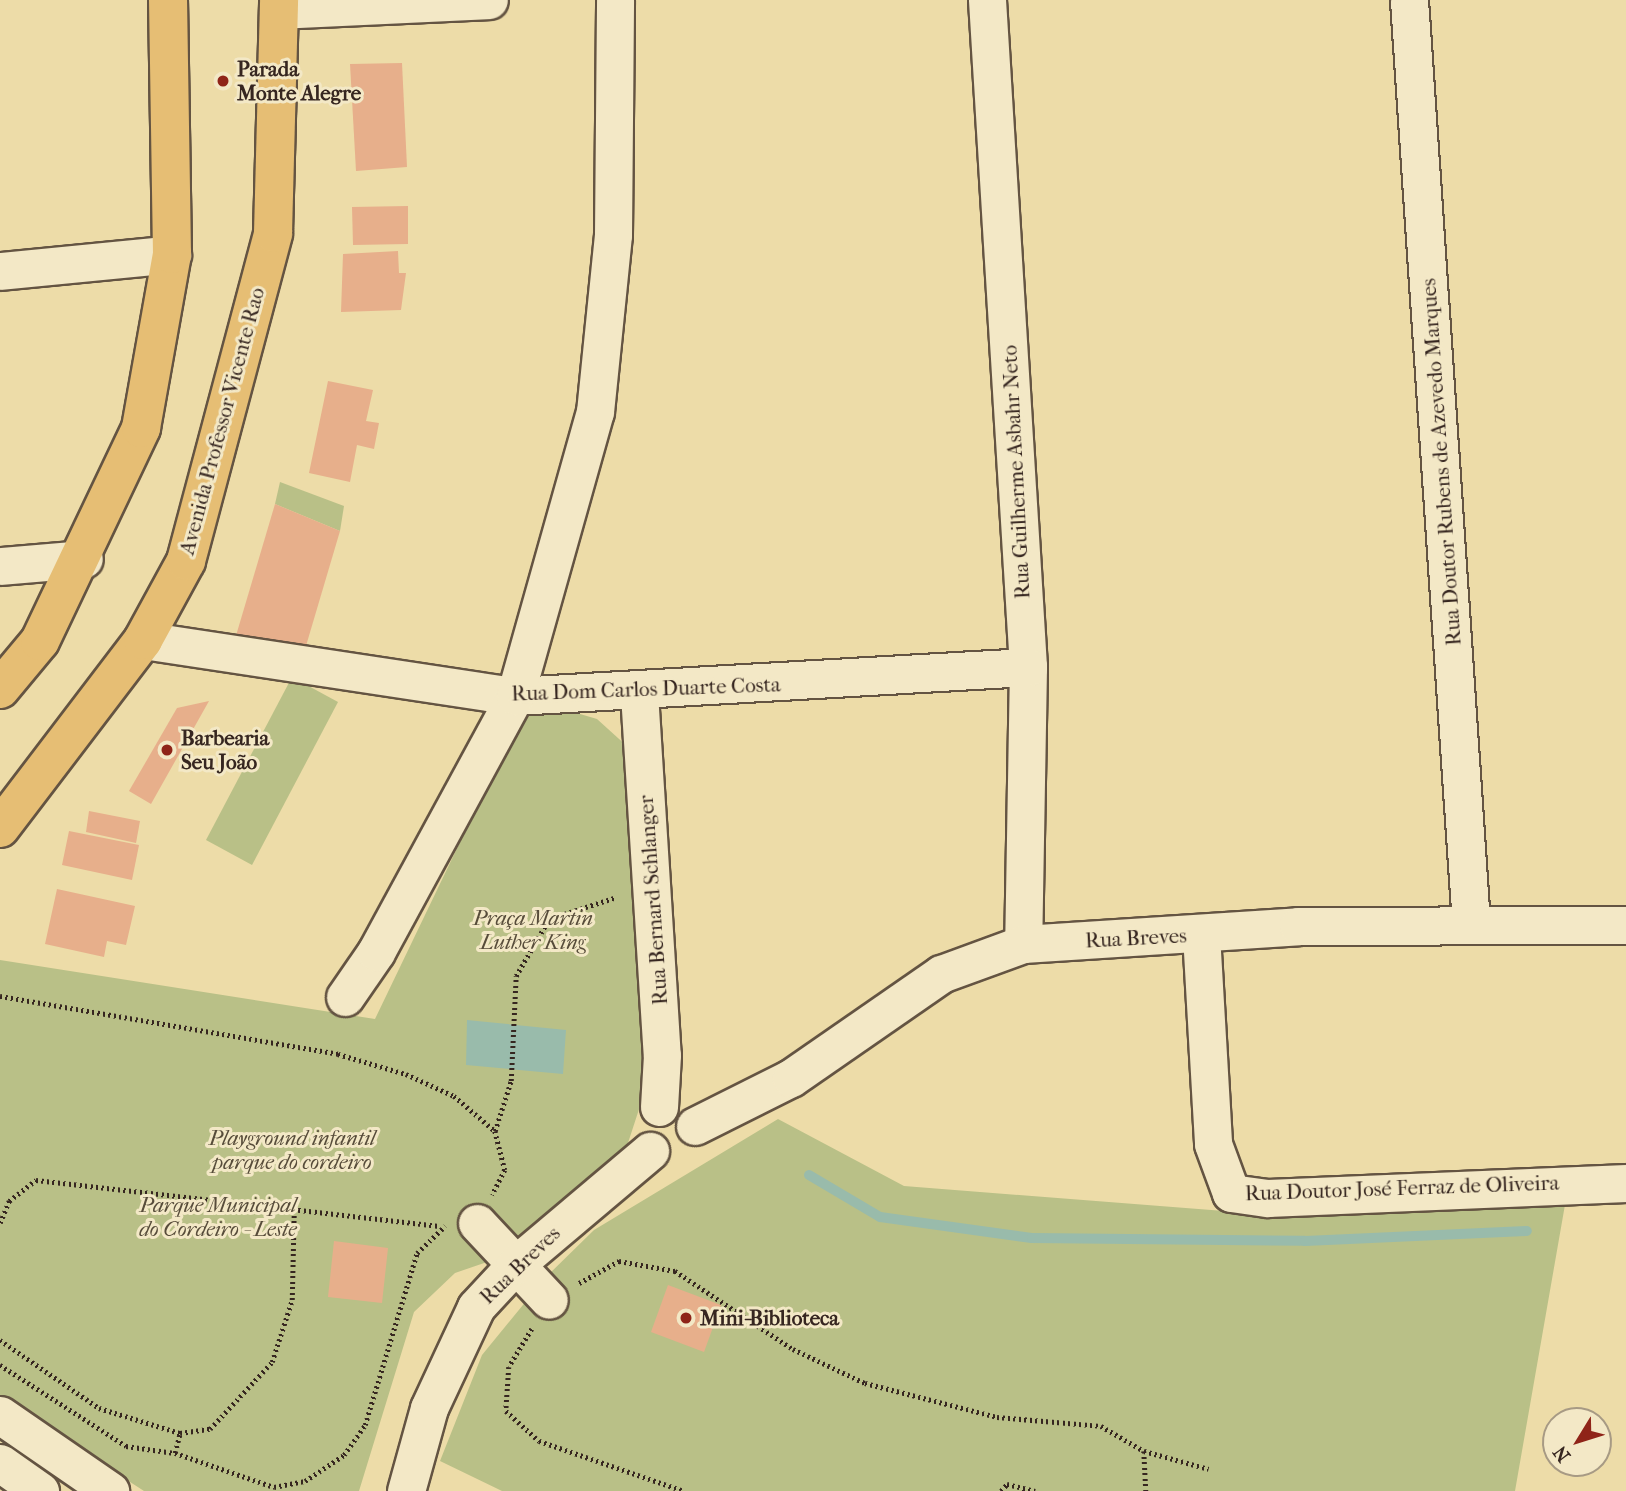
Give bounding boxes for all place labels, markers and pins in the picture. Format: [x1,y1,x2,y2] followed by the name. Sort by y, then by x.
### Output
[237,56,361,106] place label: Parada Monte Alegre
[215,73,231,89] marker: Parada Monte Alegre
[181,725,269,775] place label: Barbearia Seu João
[159,742,175,758] marker: Barbearia Seu João
[700,1305,839,1331] place label: Mini-Biblioteca
[678,1310,694,1326] marker: Mini-Biblioteca

